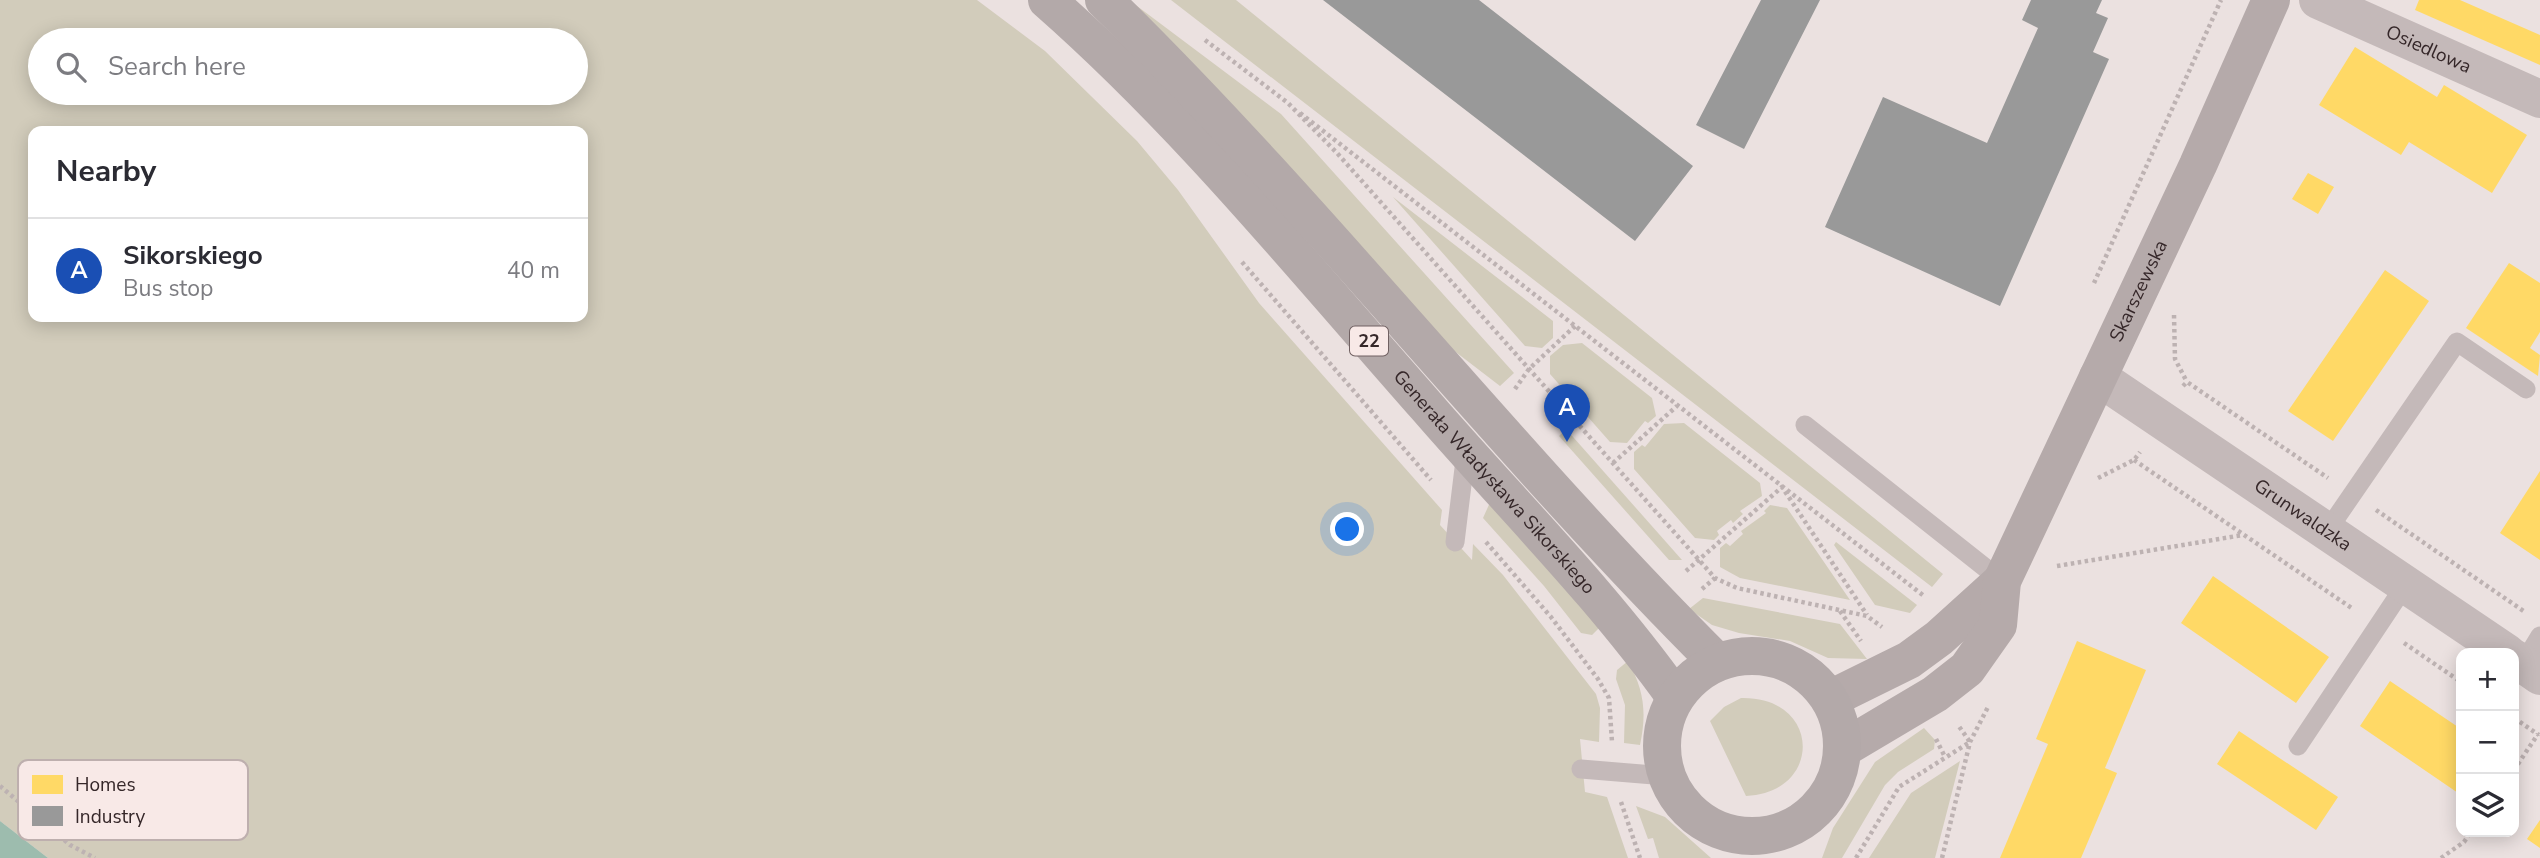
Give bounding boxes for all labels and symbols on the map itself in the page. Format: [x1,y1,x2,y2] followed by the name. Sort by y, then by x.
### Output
[2382,19,2475,80] street label: Osiedlowa
[2103,236,2174,346] street label: Skarszewska
[1350,326,1388,356] road number: 22
[1387,364,1601,600] street label: Generała Władysława Sikorskiego
[1544,384,1590,442] pin: A
[2249,473,2357,557] street label: Grunwaldzka
[1330,512,1364,546] your location
[18,760,248,840] legend
[75,772,136,798] text: Homes
[75,804,145,830] text: Industry

